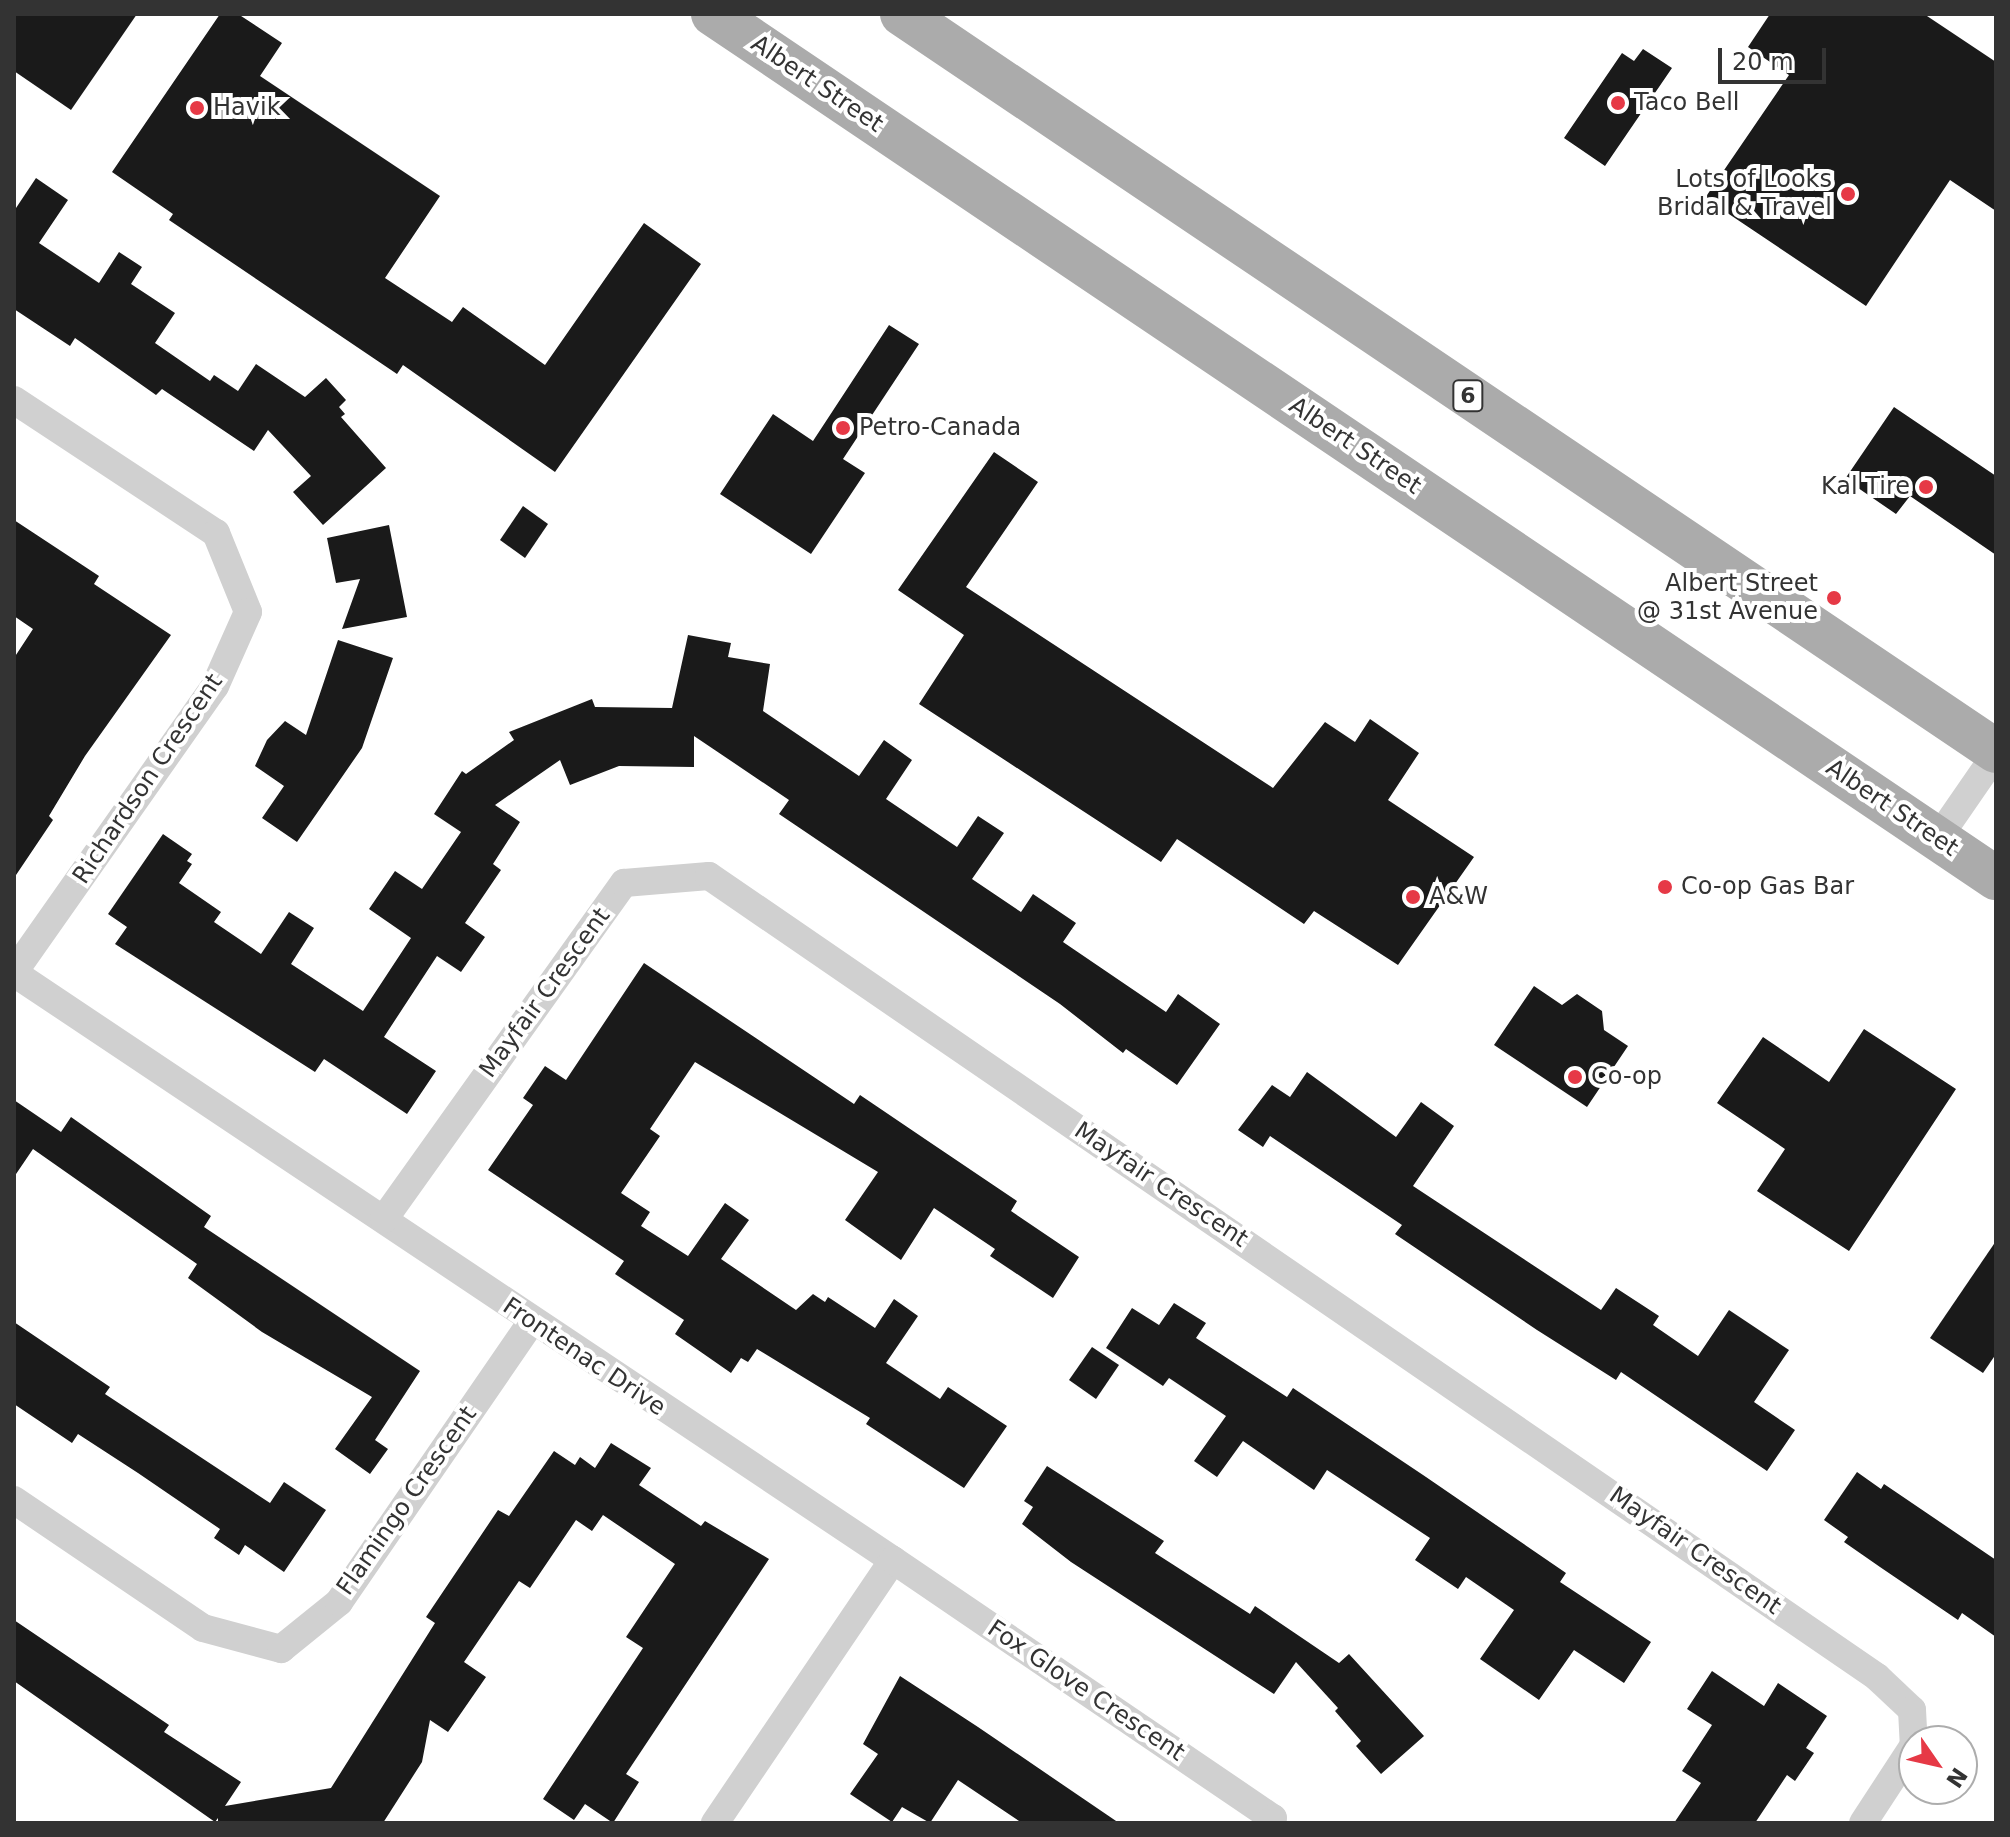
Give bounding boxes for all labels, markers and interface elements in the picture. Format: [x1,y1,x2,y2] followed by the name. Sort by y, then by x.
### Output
[746,29,888,139] street label: Albert Street
[1722,32,1830,82] scale bar
[1732,48,1794,76] text: 20 m
[1634,89,1739,117] place label: Taco Bell
[213,94,281,122] place label: Havik
[1609,94,1627,112] marker: Taco Bell
[188,99,206,117] marker: Havik
[1657,166,1832,222] place label: Lots of Looks Bridal & Travel
[1839,185,1857,203] marker: Lots of Looks Bridal & Travel
[1452,378,1484,414] road number: 6
[1284,391,1426,501] street label: Albert Street
[859,414,1021,442] place label: Petro-Canada
[834,419,852,437] marker: Petro-Canada
[1821,473,1910,501] place label: Kal Tire
[1917,478,1935,496] marker: Kal Tire
[1637,570,1818,626] place label: Albert Street @ 31st Avenue
[1825,589,1843,607] marker: Albert Street @ 31st Avenue
[67,669,229,889] street label: Richardson Crescent
[1821,753,1963,863] street label: Albert Street
[1681,873,1854,901] place label: Co-op Gas Bar
[1656,878,1674,896] marker: Co-op Gas Bar
[1429,883,1488,911] place label: A&W
[1404,888,1422,906] marker: A&W
[474,902,616,1084] street label: Mayfair Crescent
[1591,1063,1662,1091] place label: Co-op
[1566,1068,1584,1086] marker: Co-op
[1069,1116,1253,1254] street label: Mayfair Crescent
[497,1292,671,1422] street label: Frontenac Drive
[331,1401,483,1601] street label: Flamingo Crescent
[1604,1481,1786,1621] street label: Mayfair Crescent
[982,1614,1190,1768] street label: Fox Glove Crescent
[1898,1725,1978,1805] north arrow
[1941,1763,1972,1792] text: N

